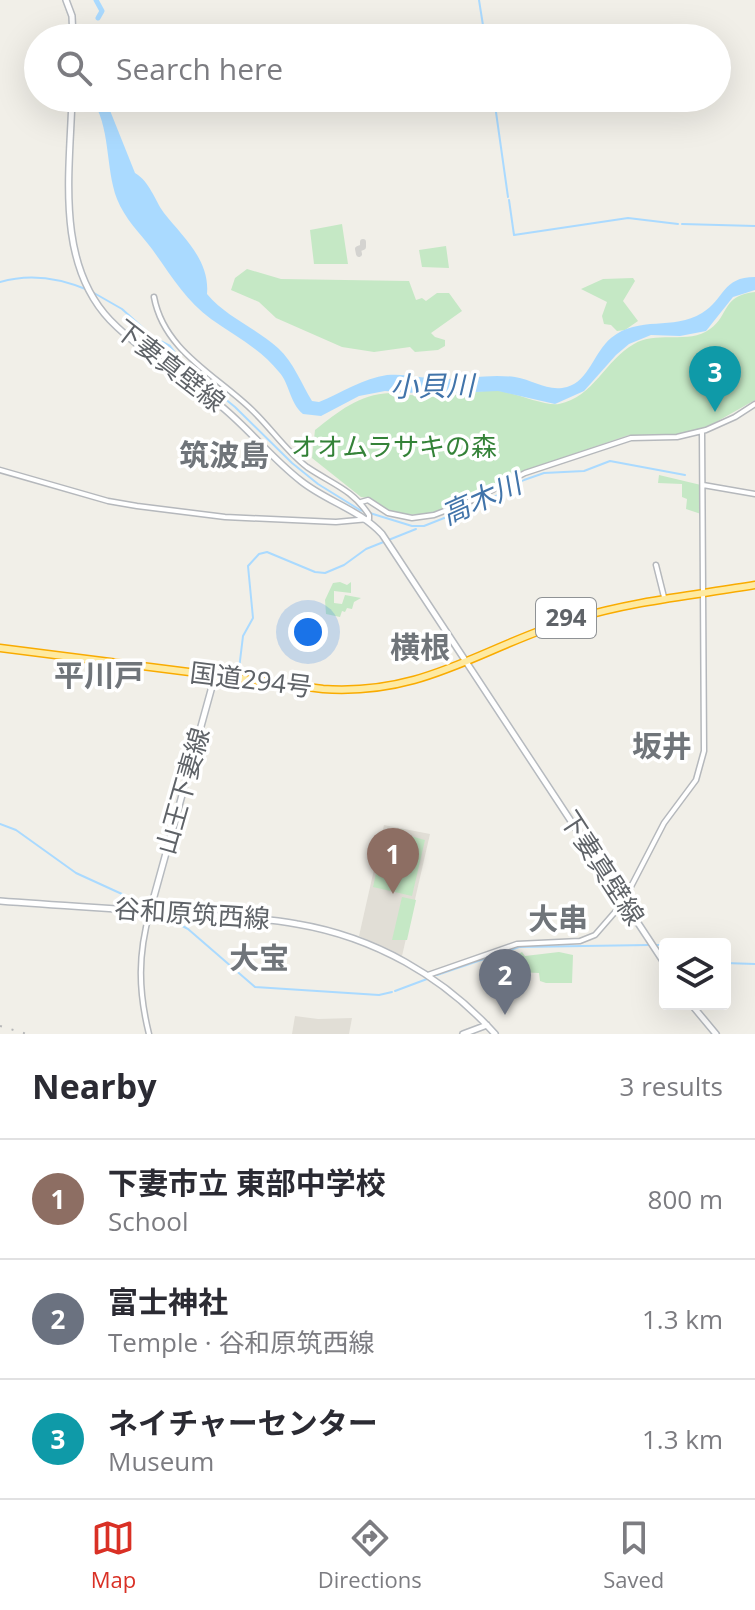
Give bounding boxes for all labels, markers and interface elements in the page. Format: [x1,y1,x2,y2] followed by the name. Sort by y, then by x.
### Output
[24,24,731,112] search box
[52,46,96,90] icon: search
[116,48,283,89] text: Search here
[108,311,233,419] street label: 下妻真壁線
[689,346,741,412] pin: 3
[390,365,477,405] water label: 小貝川
[291,428,497,464] park label: オオムラサキの森
[179,434,269,475] district label: 筑波島
[434,462,529,533] water label: 高木川
[536,598,596,638] road number: 294
[288,612,328,652] your location
[390,626,450,667] district label: 横根
[54,654,144,695] district label: 平川戸
[188,654,314,704] street label: 国道294号
[147,723,217,858] street label: 山王下妻線
[632,725,692,766] district label: 坂井
[552,803,653,932] street label: 下妻真壁線
[367,828,419,894] pin: 1
[113,890,271,936] street label: 谷和原筑西線
[528,898,588,939] district label: 大串
[229,937,289,978] district label: 大宝
[659,938,731,1010] map controls
[659,938,731,1010] button: layers
[479,949,531,1015] pin: 2
[32,1063,157,1109] text: Nearby
[620,1068,723,1104] text: 3 results
[108,1162,386,1203] text: 下妻市立 東部中学校
[51,1181,65,1217] text: 1
[648,1181,723,1217] text: 800 m
[108,1203,189,1239] text: School
[108,1281,228,1322] text: 富士神社
[51,1301,65,1337] text: 2
[642,1301,723,1337] text: 1.3 km
[108,1324,374,1360] text: Temple · 谷和原筑西線
[108,1402,378,1443] text: ネイチャーセンター
[51,1421,65,1457] text: 3
[642,1421,723,1457] text: 1.3 km
[108,1443,214,1479] text: Museum
[91,1516,136,1594] tab: Map
[318,1516,422,1594] tab: Directions
[603,1516,664,1594] tab: Saved

